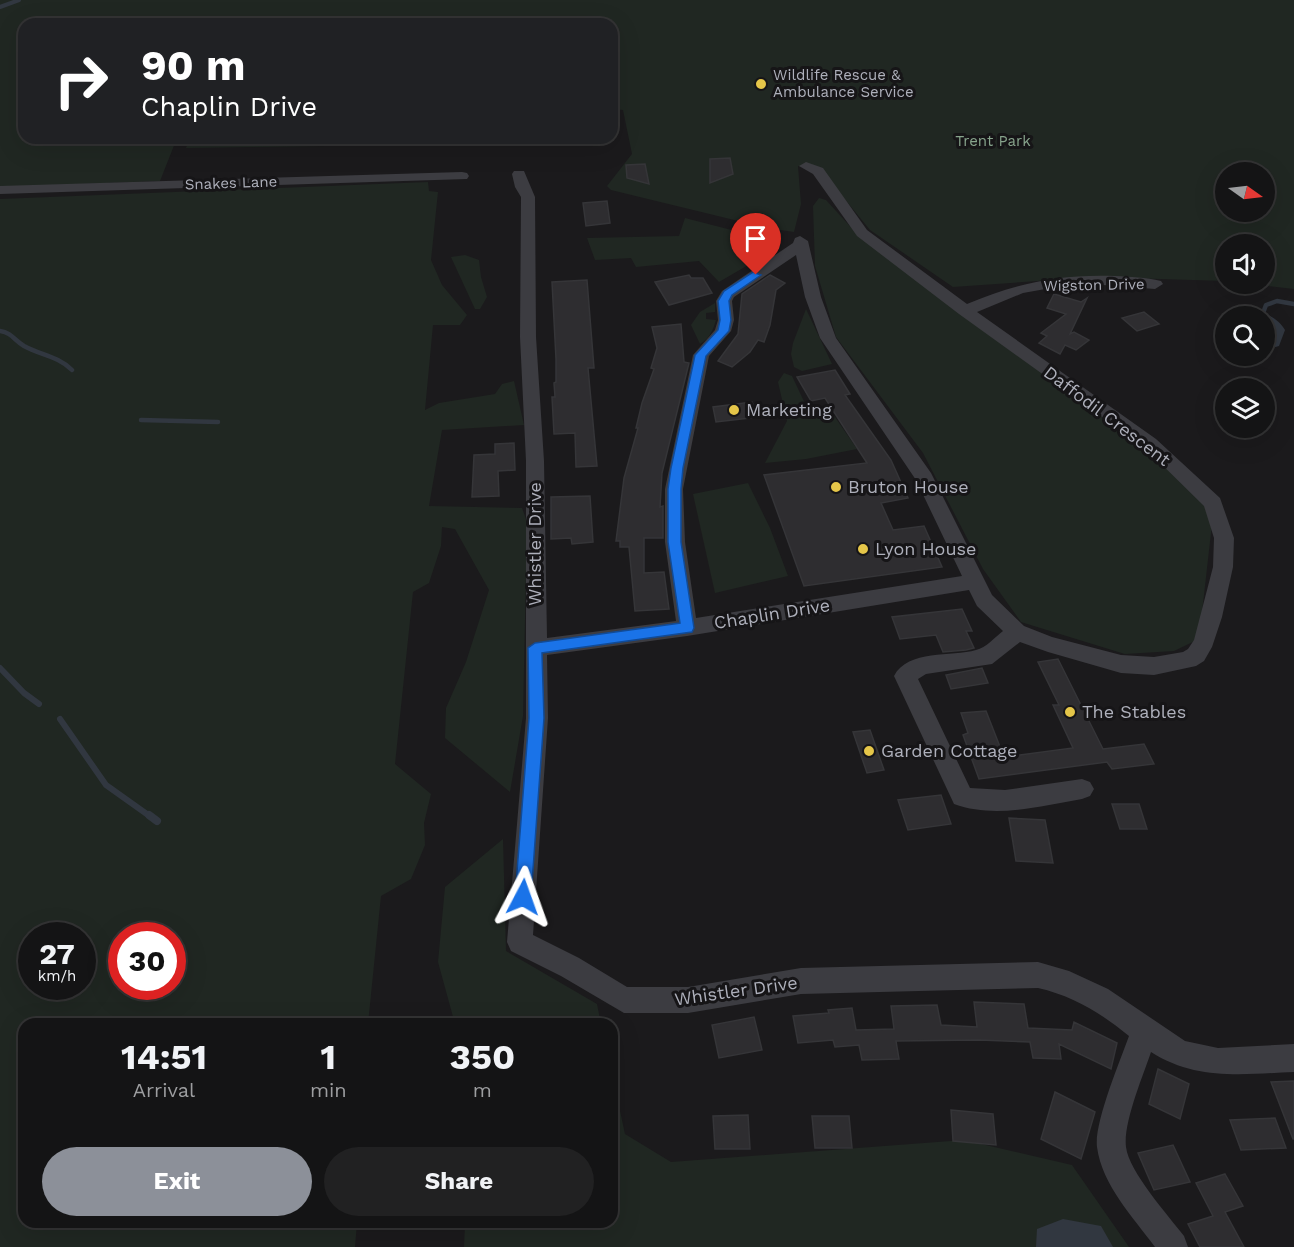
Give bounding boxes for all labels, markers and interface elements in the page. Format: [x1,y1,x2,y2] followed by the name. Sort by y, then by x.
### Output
[141,41,245,90] text: 90 m
[42,42,120,120] icon: right
[773,66,914,101] place label: Wildlife Rescue & Ambulance Service
[754,77,768,91] marker: Wildlife Rescue & Ambulance Service
[141,91,317,123] text: Chaplin Drive
[955,132,1031,150] park label: Trent Park
[1215,162,1275,222] north arrow
[1215,162,1275,438] map controls
[184,172,278,194] street label: Snakes Lane
[730,213,781,275] pin
[739,222,772,255] icon: arrive
[1215,234,1275,294] button: sound
[1043,275,1145,295] street label: Wigston Drive
[1215,306,1275,366] button: search
[1040,361,1175,470] street label: Daffodil Crescent
[1215,378,1275,438] button: layers
[746,399,832,420] place label: Marketing
[727,403,741,417] marker: Marketing
[848,476,969,497] place label: Bruton House
[829,480,843,494] marker: Bruton House
[524,482,545,606] street label: Whistler Drive
[875,538,976,559] place label: Lyon House
[856,542,870,556] marker: Lyon House
[712,594,831,633] street label: Chaplin Drive
[1082,701,1186,722] place label: The Stables
[1063,705,1077,719] marker: The Stables
[881,740,1017,761] place label: Garden Cottage
[862,744,876,758] marker: Garden Cottage
[491,865,555,929] position arrow
[108,922,186,1000] speed limit sign: 30
[39,936,75,971] text: 27
[38,967,76,985] text: km/h
[673,971,799,1010] street label: Whistler Drive
[121,1036,207,1078] text: 14:51
[321,1036,336,1078] text: 1
[450,1036,515,1078] text: 350
[133,1078,195,1102] text: Arrival
[310,1078,347,1102] text: min
[473,1078,492,1102] text: m
[42,1147,312,1216] button: Exit
[324,1147,594,1216] button: Share

